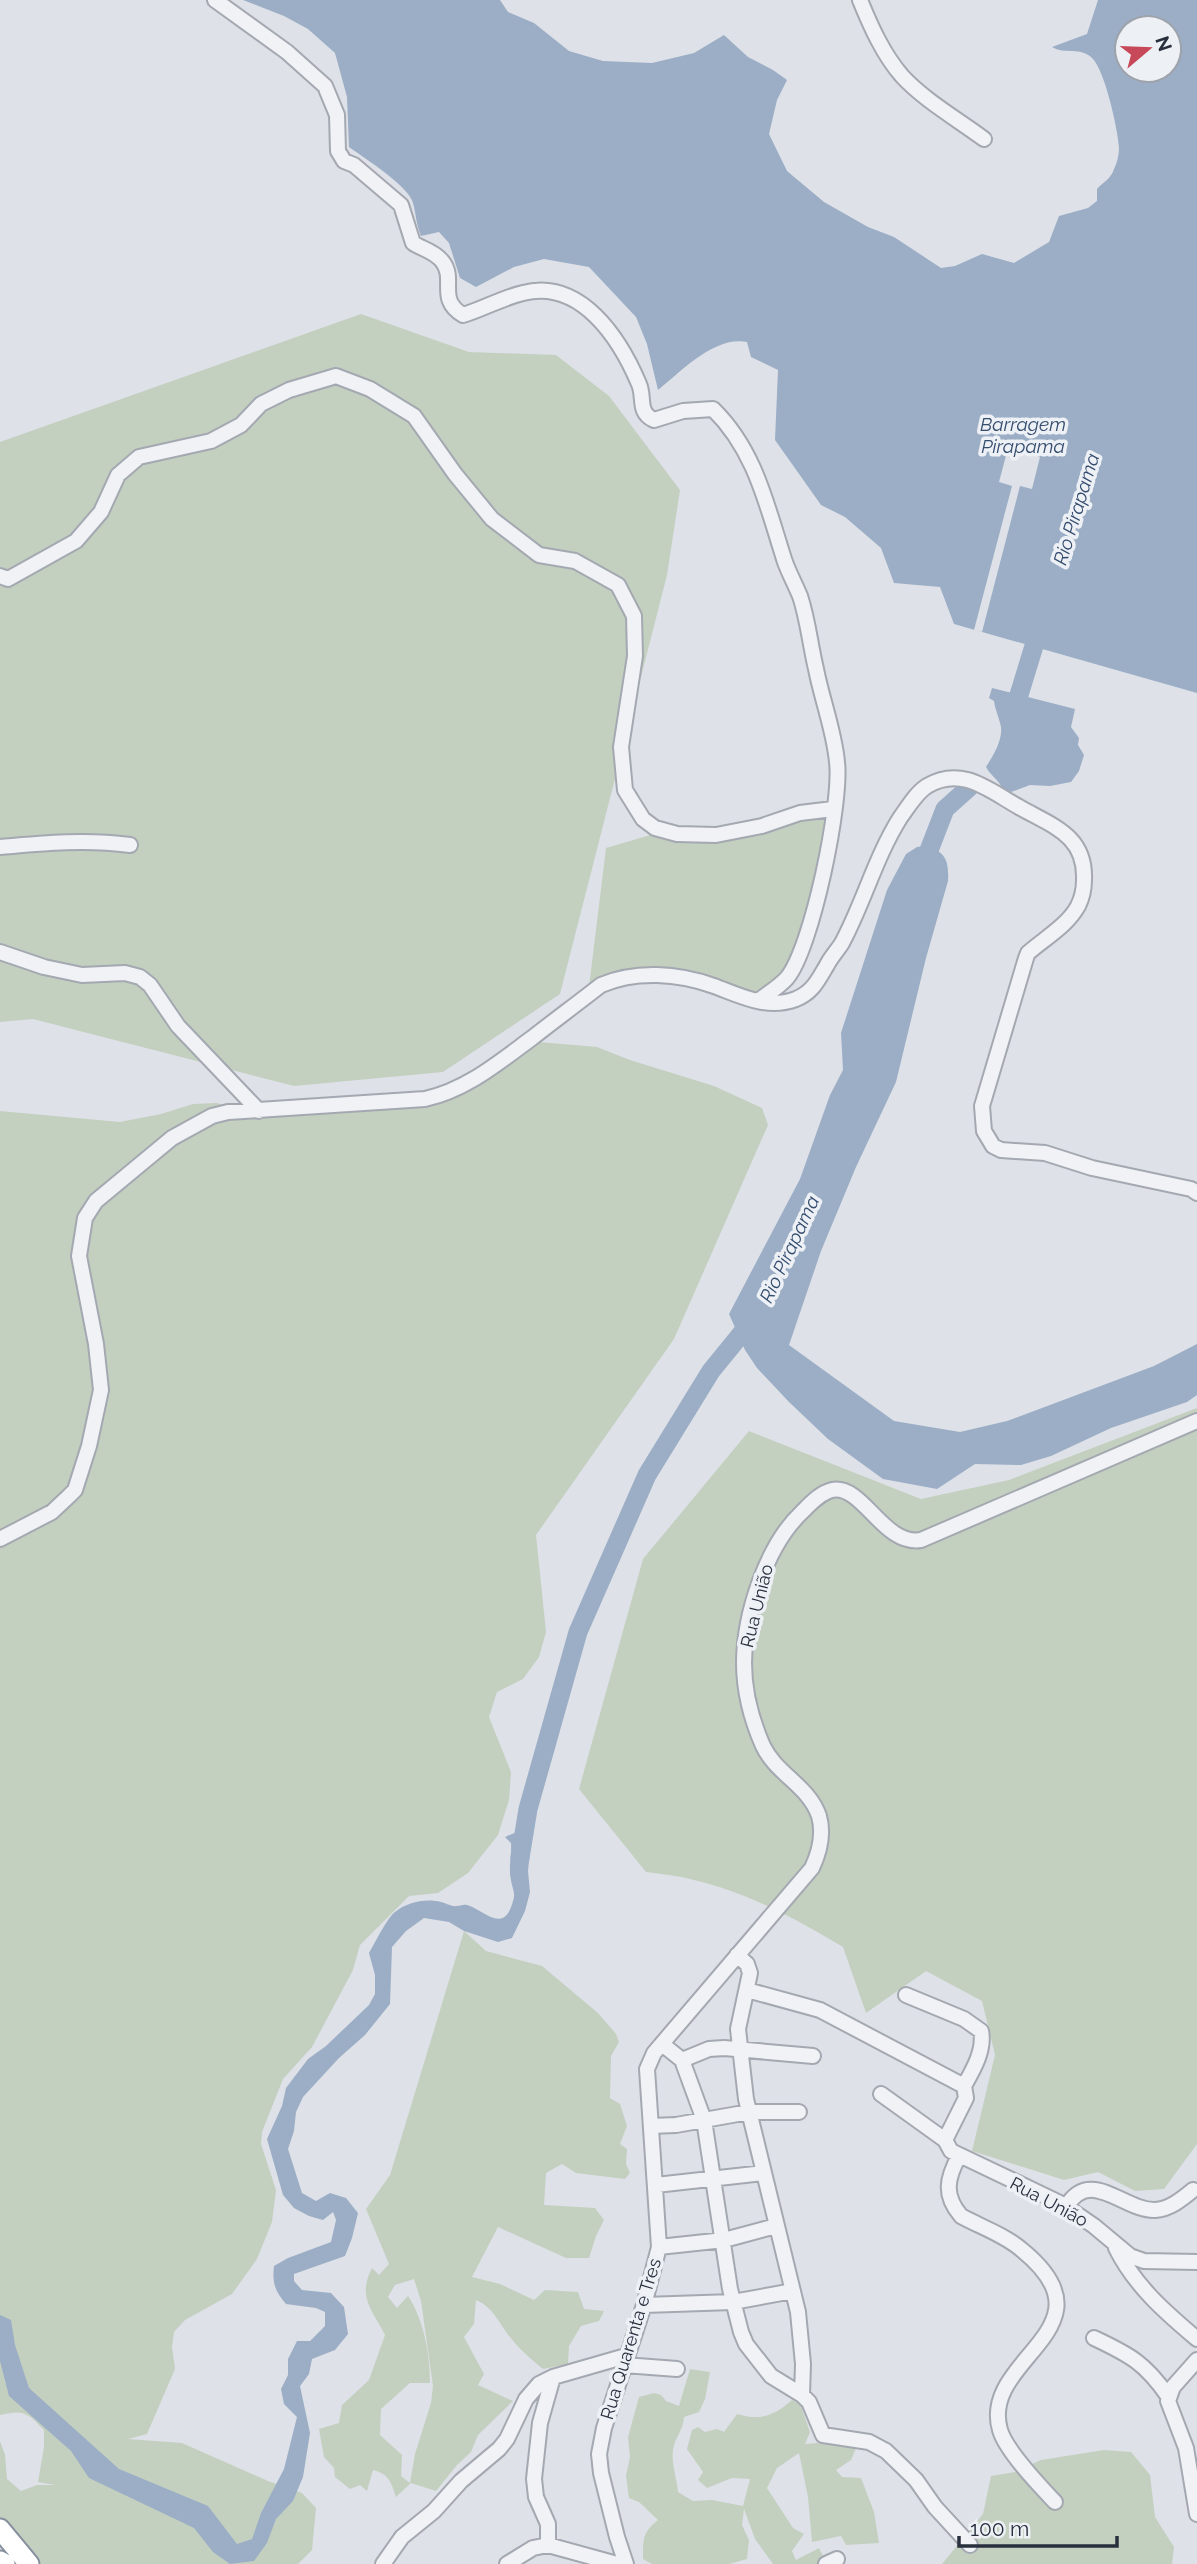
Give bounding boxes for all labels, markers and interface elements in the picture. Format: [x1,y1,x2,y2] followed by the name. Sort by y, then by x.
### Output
[1113,14,1183,84] north arrow
[1151,33,1177,54] text: N
[980,413,1066,457] water label: Barragem Pirapama
[1049,451,1103,567] water label: Rio Pirapama
[755,1192,823,1306] water label: Rio Pirapama
[736,1562,777,1650] street label: Rua União
[1007,2172,1092,2231] street label: Rua União
[596,2255,665,2422] street label: Rua Quarenta e Tres
[959,2504,1116,2548] scale bar
[970,2516,1029,2541] text: 100 m

